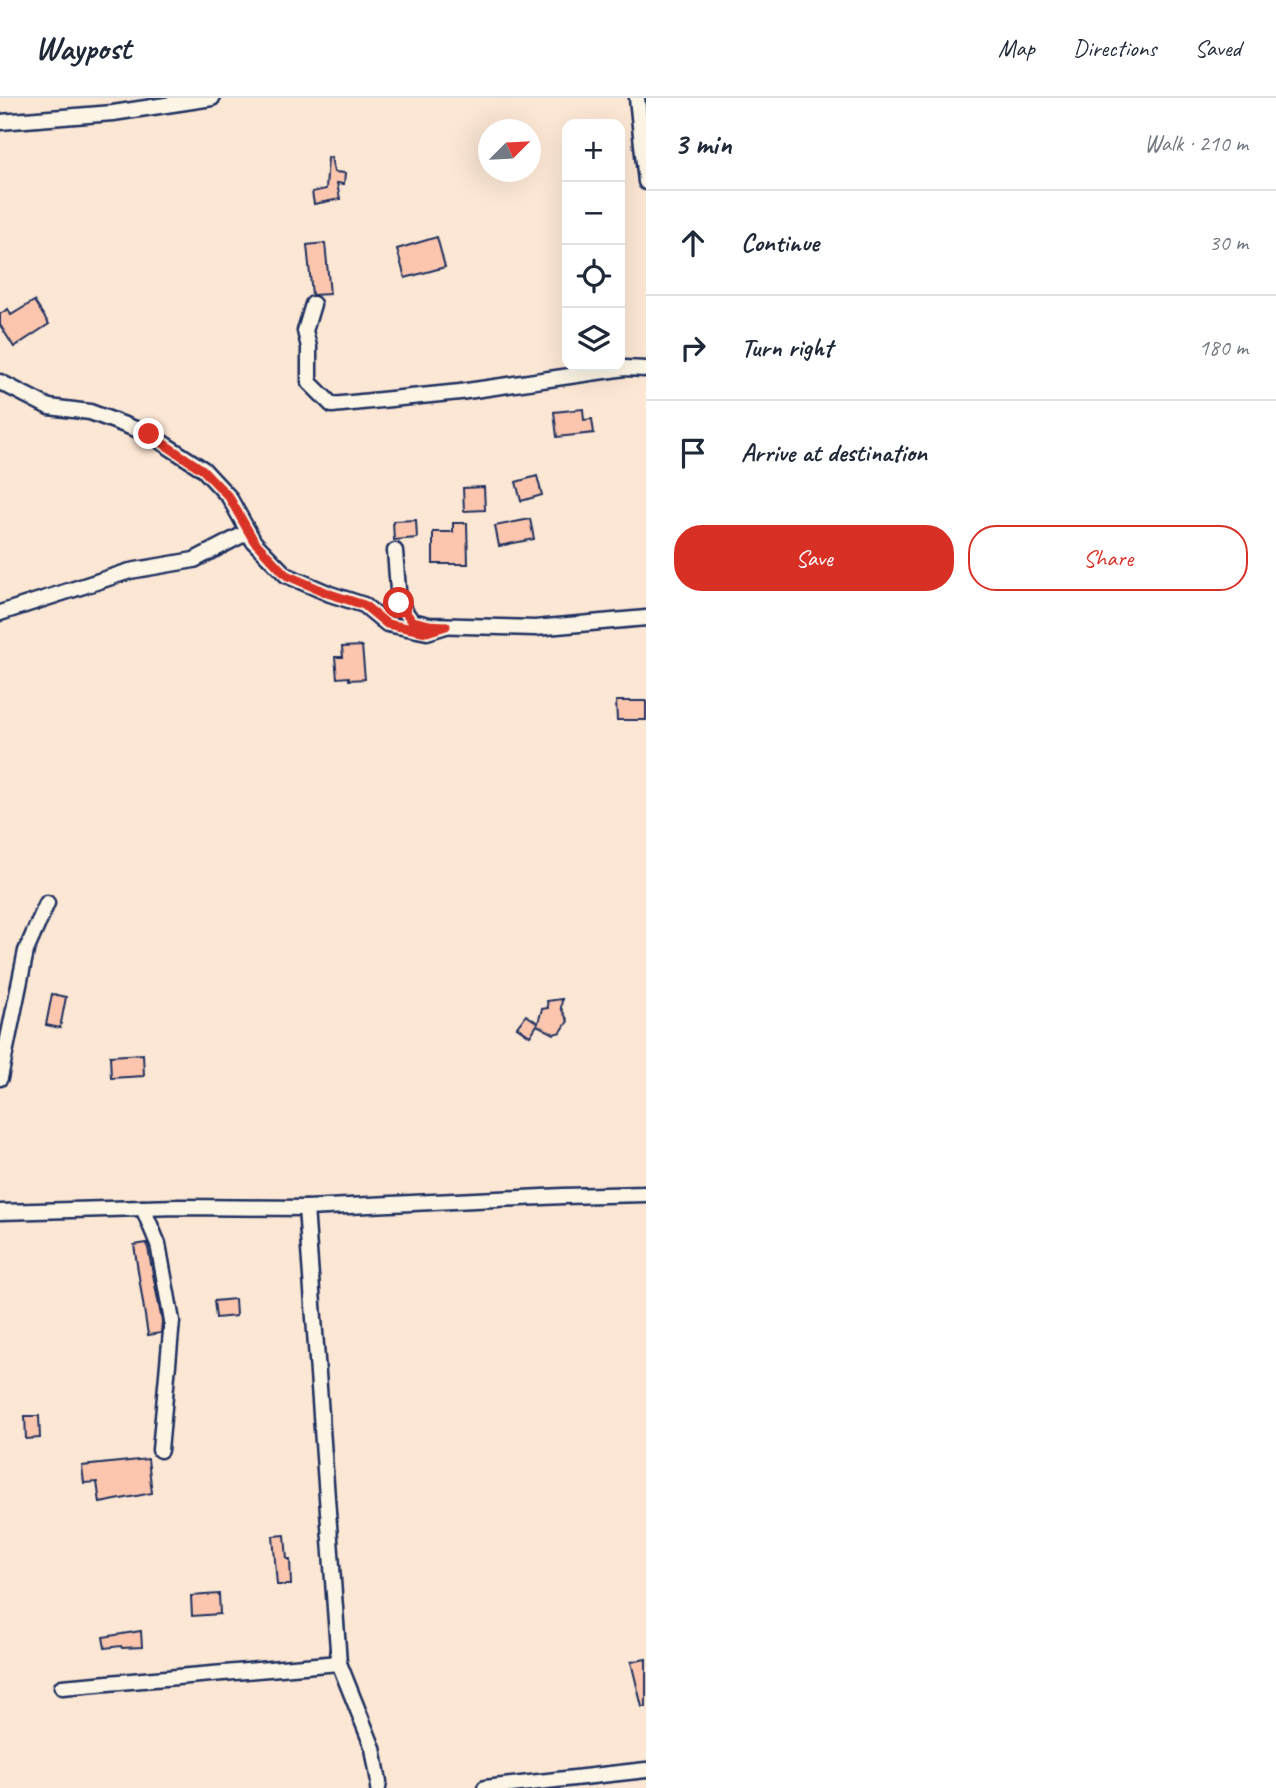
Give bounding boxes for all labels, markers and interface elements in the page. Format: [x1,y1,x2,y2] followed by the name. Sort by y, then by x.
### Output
[35,27,131,69] text: Waypost
[998,33,1035,63] text: Map
[1073,33,1156,63] text: Directions
[1194,33,1241,63] text: Saved
[478,119,541,182] north arrow
[562,119,625,371] map controls
[562,119,625,182] button: +
[674,125,731,163] text: 3 min
[1144,129,1248,158] text: Walk · 210 m
[562,182,625,245] button: −
[674,224,712,262] icon: ahead
[741,226,819,259] text: Continue
[1209,228,1248,257] text: 30 m
[562,245,625,308] button: locate
[562,308,625,371] button: layers
[674,329,712,367] icon: right
[741,331,832,364] text: Turn right
[1199,333,1248,362] text: 180 m
[133,418,164,449] route end
[674,434,712,472] icon: arrive
[741,436,927,469] text: Arrive at destination
[674,525,954,591] button: Save
[968,525,1248,591] button: Share
[383,587,414,618] route start

